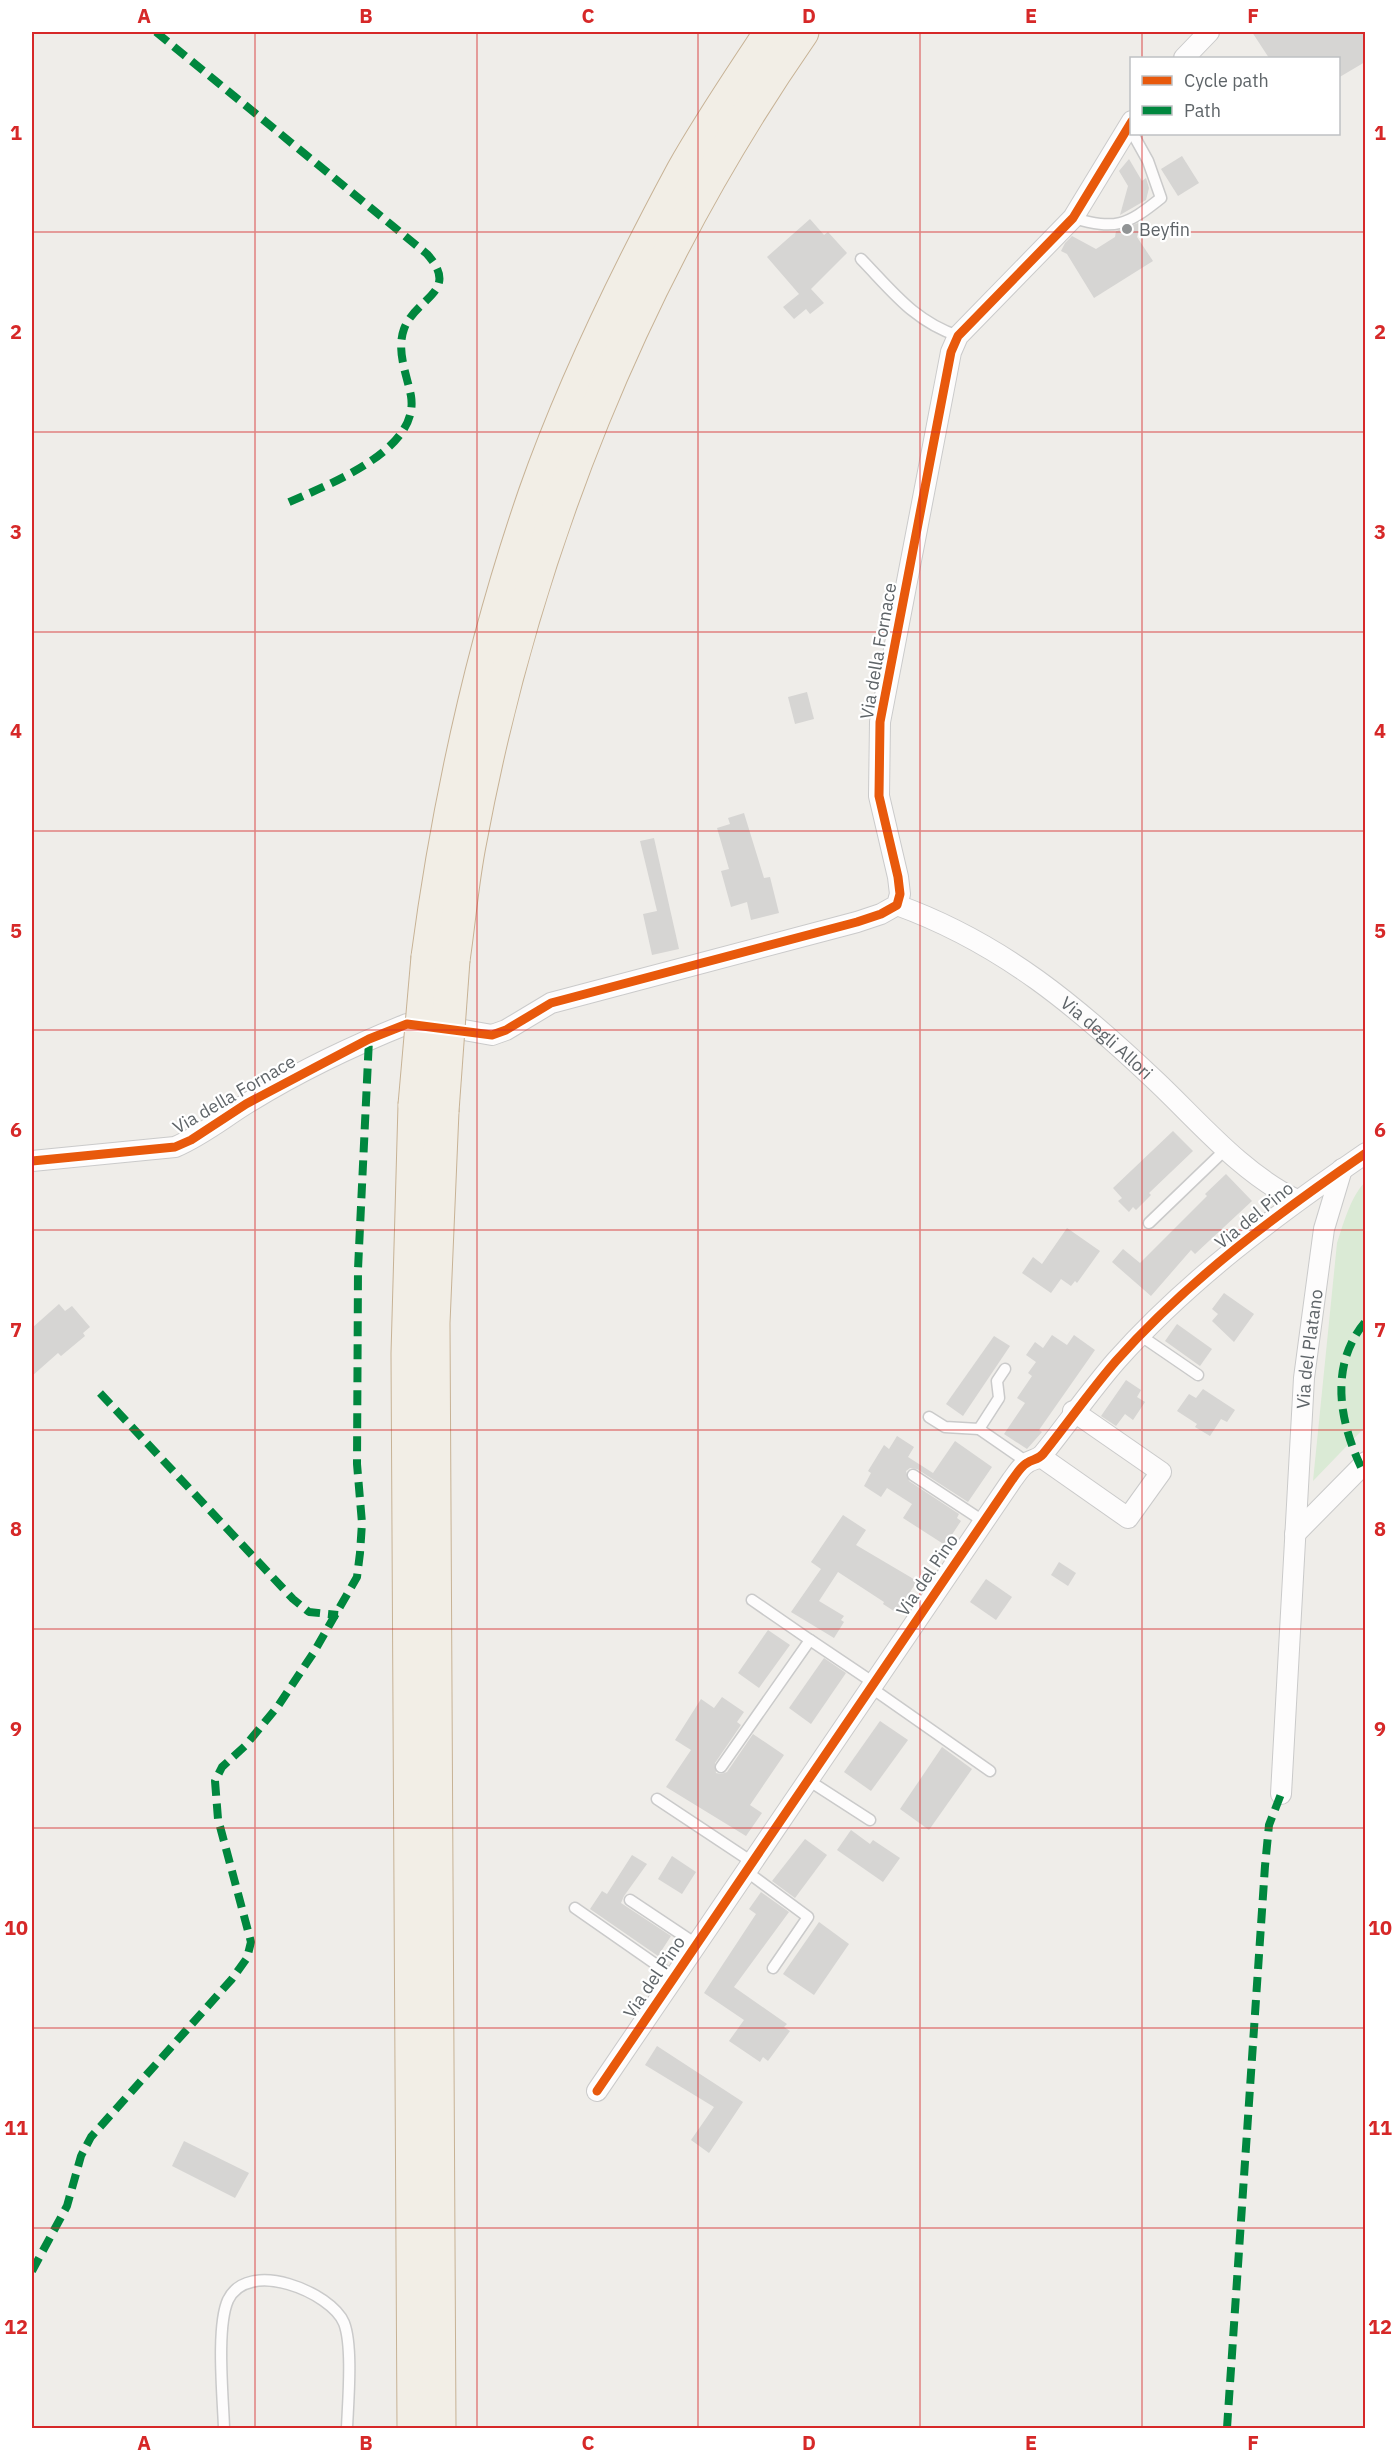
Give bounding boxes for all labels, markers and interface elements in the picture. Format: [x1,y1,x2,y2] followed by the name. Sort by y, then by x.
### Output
[137,2,151,29] text: A
[359,2,373,29] text: B
[581,2,595,29] text: C
[802,2,816,29] text: D
[1025,2,1037,29] text: E
[1247,2,1259,29] text: F
[1130,57,1340,135] legend
[1184,69,1269,92] text: Cycle path
[1184,99,1221,122] text: Path
[10,119,22,146] text: 1
[1374,119,1386,146] text: 1
[1139,218,1190,241] place label: Beyfin
[1120,222,1134,236] marker: Beyfin
[10,318,22,345] text: 2
[1374,318,1386,345] text: 2
[10,518,22,545] text: 3
[1374,518,1386,545] text: 3
[855,581,901,721] street label: Via della Fornace
[10,717,22,744] text: 4
[1374,717,1386,744] text: 4
[10,917,22,944] text: 5
[1374,917,1386,944] text: 5
[1056,991,1158,1084] street label: Via degli Allori
[168,1049,300,1139] street label: Via della Fornace
[10,1116,22,1143] text: 6
[1374,1116,1386,1143] text: 6
[1210,1176,1298,1254] street label: Via del Pino
[1291,1288,1327,1410] street label: Via del Platano
[10,1316,22,1343] text: 7
[1374,1316,1386,1343] text: 7
[10,1515,22,1542] text: 8
[1374,1515,1386,1542] text: 8
[891,1529,963,1621] street label: Via del Pino
[10,1715,22,1742] text: 9
[1374,1715,1386,1742] text: 9
[4,1914,28,1941] text: 10
[1368,1914,1392,1941] text: 10
[618,1931,690,2023] street label: Via del Pino
[4,2114,28,2141] text: 11
[1368,2114,1392,2141] text: 11
[4,2313,28,2340] text: 12
[1368,2313,1392,2340] text: 12
[137,2429,151,2456] text: A
[359,2429,373,2456] text: B
[581,2429,595,2456] text: C
[802,2429,816,2456] text: D
[1025,2429,1037,2456] text: E
[1247,2429,1259,2456] text: F

